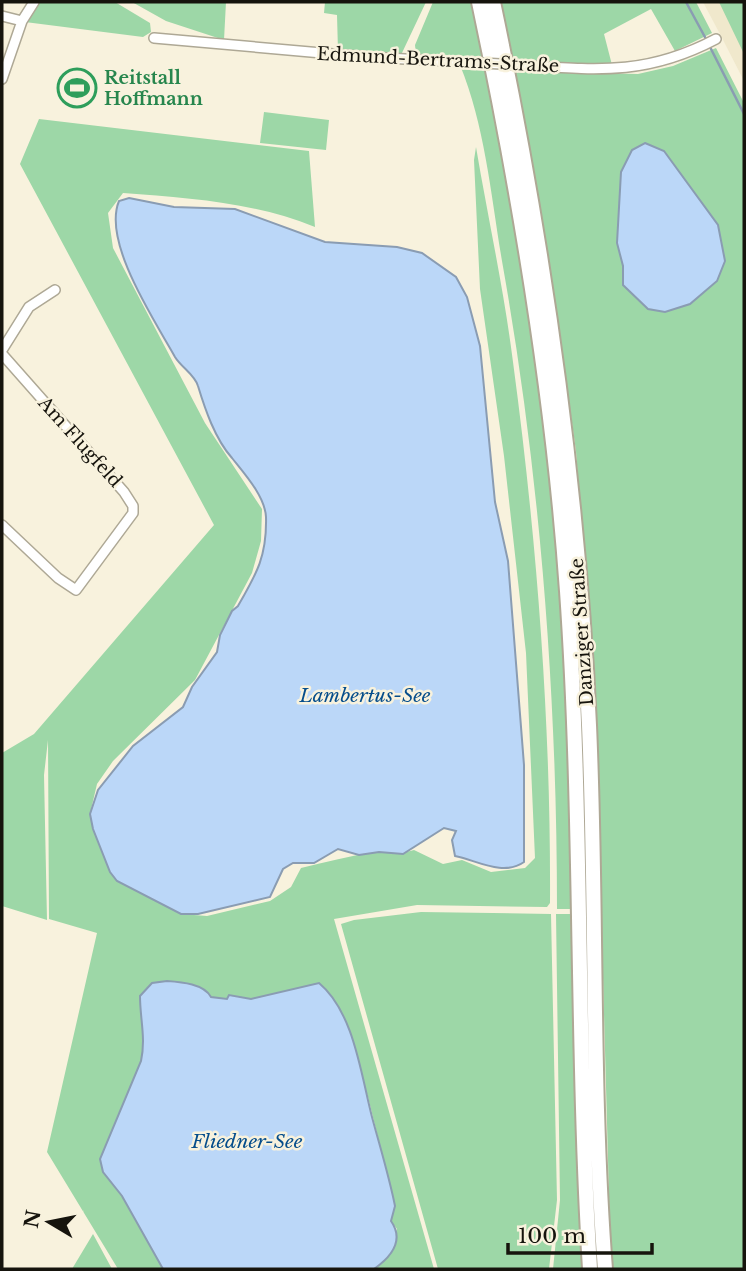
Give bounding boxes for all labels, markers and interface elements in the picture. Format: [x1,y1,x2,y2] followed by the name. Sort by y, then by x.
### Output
[316,43,560,77] street label: Edmund-Bertrams-Straße
[56,67,98,109] sports icon: Reitstall Hoffmann
[104,67,203,110] place label: Reitstall Hoffmann
[33,391,127,492] street label: Am Flugfeld
[566,557,598,707] street label: Danziger Straße
[298,684,431,707] water label: Lambertus-See
[191,1130,303,1153] water label: Fliedner-See
[14,1187,84,1257] north arrow
[20,1208,46,1230] text: N
[508,1212,652,1256] scale bar
[518,1223,586,1249] text: 100 m

